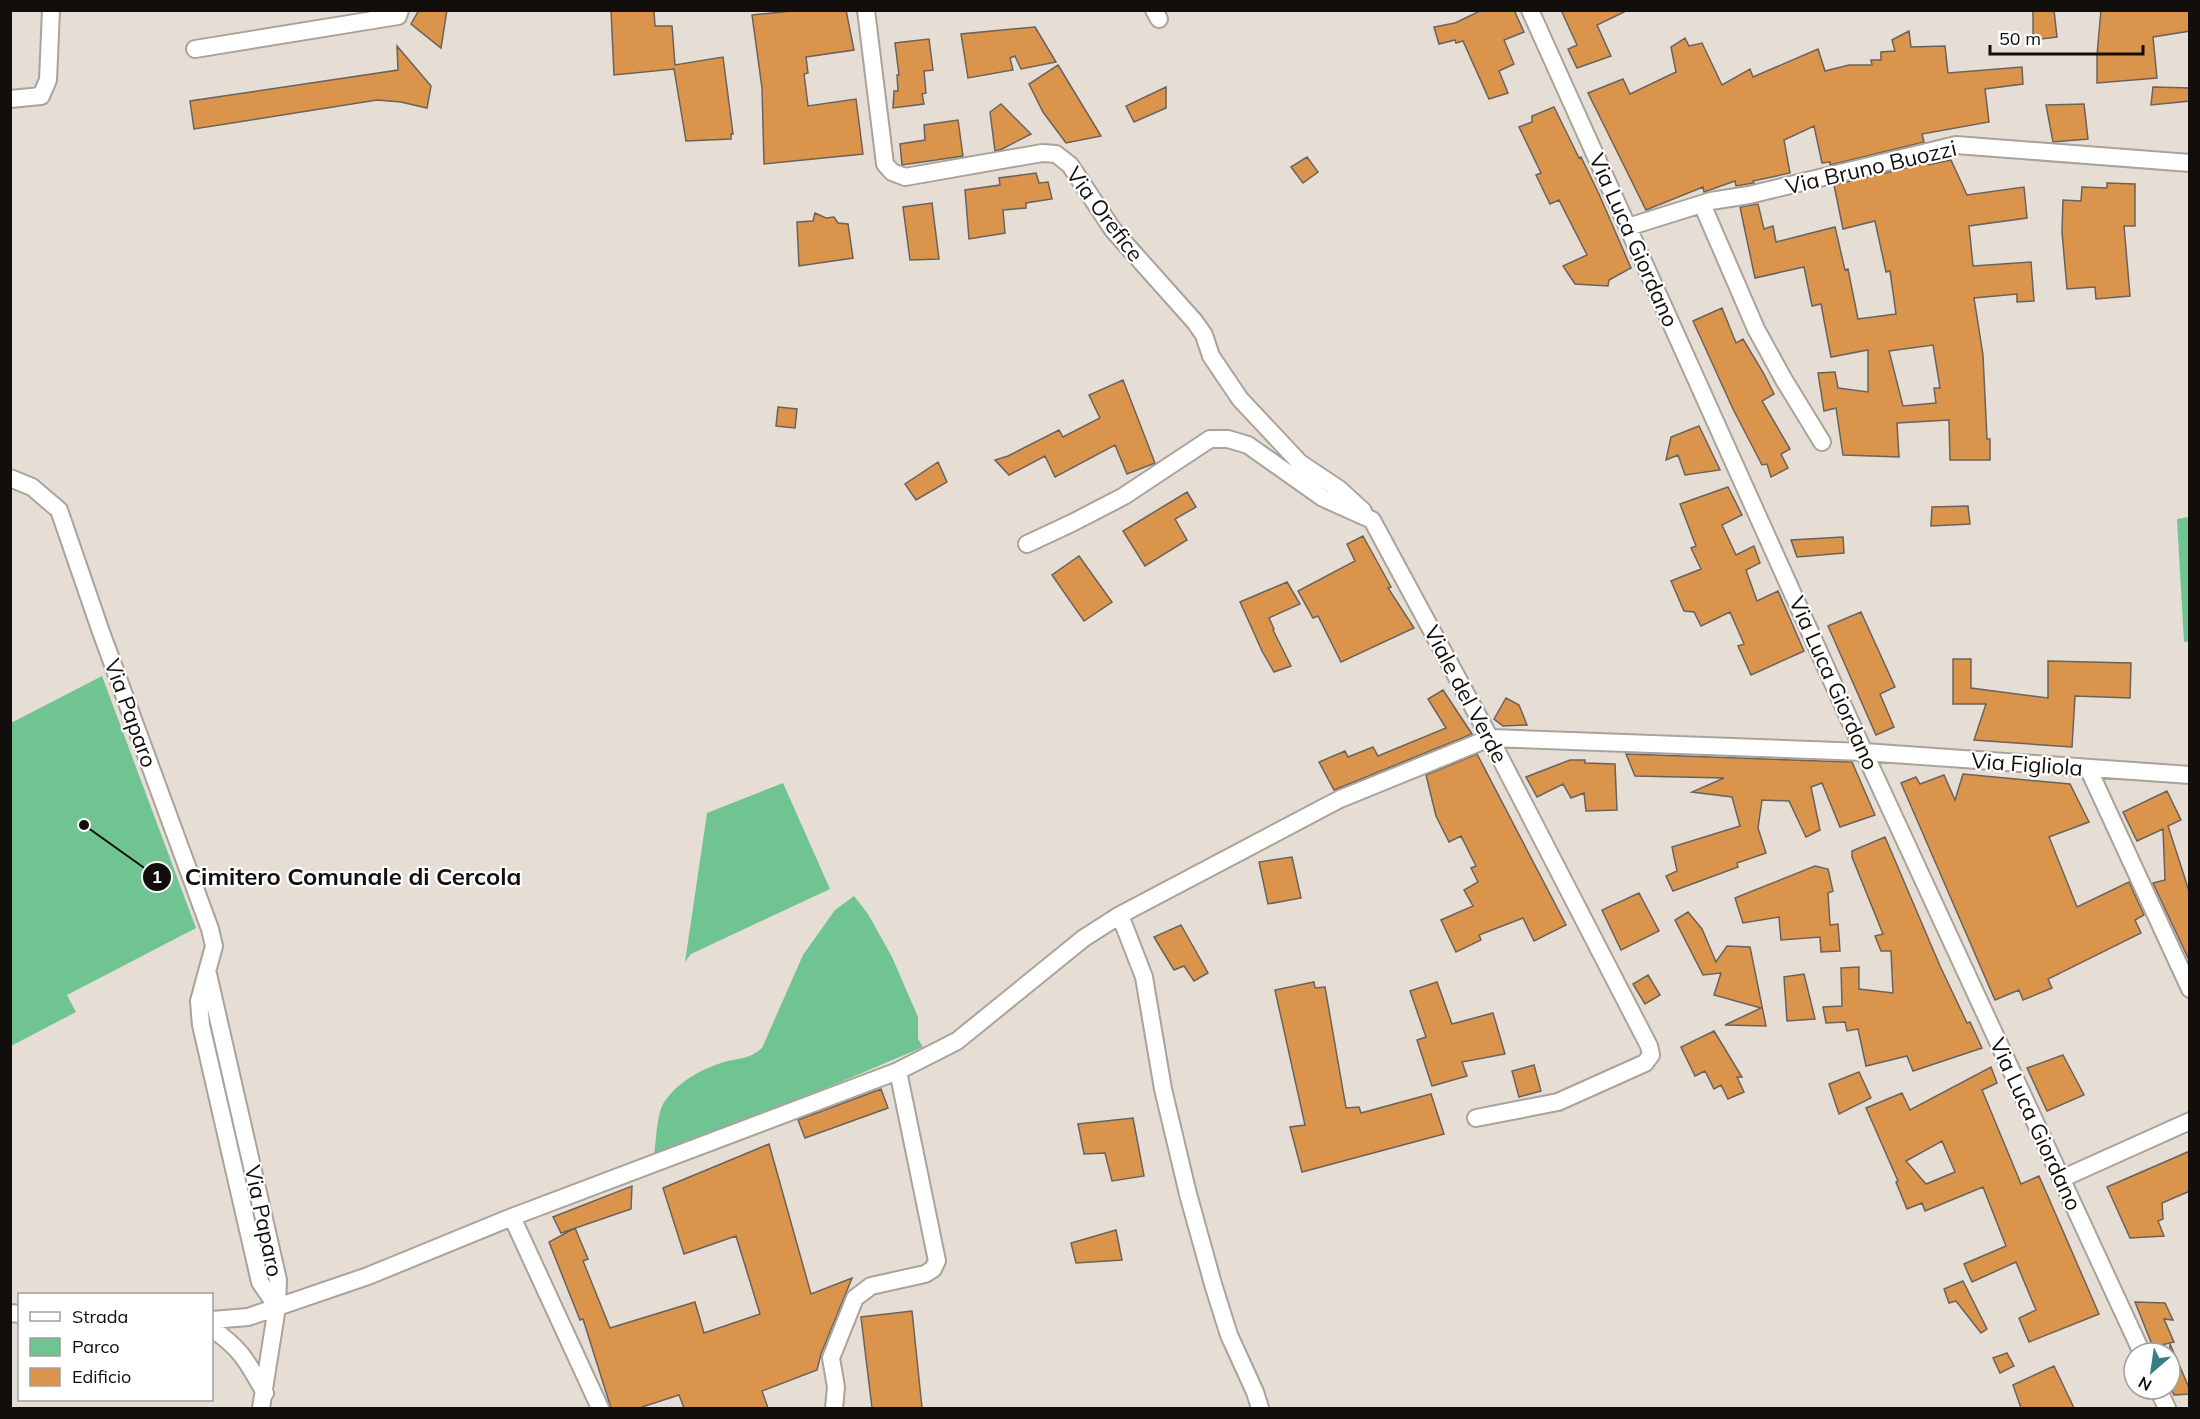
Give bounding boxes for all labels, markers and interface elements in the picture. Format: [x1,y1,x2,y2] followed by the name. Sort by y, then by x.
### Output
[1990,18,2143,56] scale bar
[1999,27,2041,50] text: 50 m
[1783,134,1959,200] street label: Via Bruno Buozzi
[1583,149,1685,331] street label: Via Luca Giordano
[1060,161,1150,267] street label: Via Orefice
[1783,592,1885,774] street label: Via Luca Giordano
[1418,620,1514,768] street label: Viale del Verde
[98,655,164,771] street label: Via Paparo
[1970,746,2084,782] street label: Via Figliola
[142,856,533,898] callout: Cimitero Comunale di Cercola
[185,861,521,891] text: Cimitero Comunale di Cercola
[152,865,162,888] text: 1
[1984,1033,2088,1215] street label: Via Luca Giordano
[239,1163,289,1279] street label: Via Paparo
[18,1293,213,1401] legend
[72,1305,128,1328] text: Strada
[72,1335,120,1358] text: Parco
[2122,1341,2182,1401] north arrow
[72,1365,131,1388] text: Edificio
[2135,1372,2155,1396] text: N

